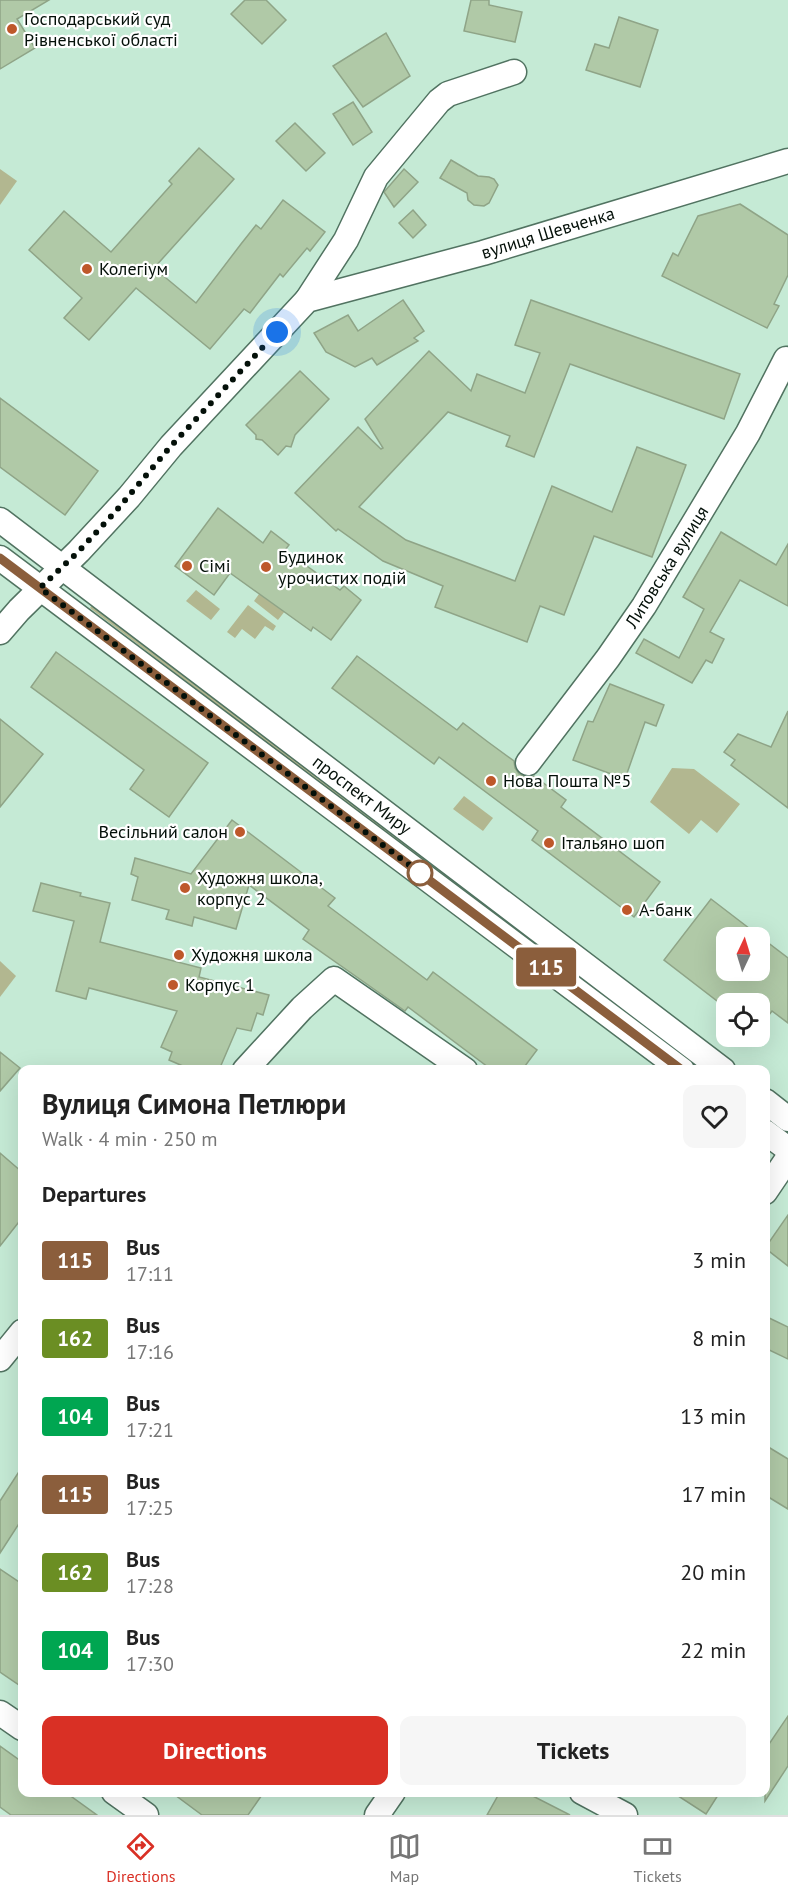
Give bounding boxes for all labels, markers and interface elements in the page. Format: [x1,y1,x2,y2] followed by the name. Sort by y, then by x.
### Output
[24,7,178,51] place label: Господарський суд Рівненської області
[5,22,19,36] marker: Господарський суд Рівненської області
[478,201,617,264] street label: вулиця Шевченка
[99,257,168,280] place label: Колегіум
[80,262,94,276] marker: Колегіум
[262,317,292,347] your location
[619,501,713,633] street label: Литовська вулиця
[278,545,406,589] place label: Будинок урочистих подій
[199,554,231,577] place label: Сімі
[180,559,194,573] marker: Сімі
[259,560,273,574] marker: Будинок урочистих подій
[308,750,417,840] street label: проспект Миру
[503,769,631,792] place label: Нова Пошта №5
[484,774,498,788] marker: Нова Пошта №5
[99,820,228,843] place label: Весільний салон
[233,825,247,839] marker: Весільний салон
[561,831,665,854] place label: Італьяно шоп
[542,836,556,850] marker: Італьяно шоп
[407,860,433,886] unlabelled marker
[197,866,323,910] place label: Художня школа, корпус 2
[178,881,192,895] marker: Художня школа, корпус 2
[639,898,693,921] place label: А-банк
[620,903,634,917] marker: А-банк
[716,927,770,981] north arrow
[716,927,770,1047] map controls
[191,943,313,966] place label: Художня школа
[172,948,186,962] marker: Художня школа
[512,948,580,986] line badge: 115
[528,954,564,981] text: 115
[185,973,255,996] place label: Корпус 1
[166,978,180,992] marker: Корпус 1
[716,993,770,1047] button: locate
[42,1085,346,1122] text: Вулиця Симона Петлюри
[683,1085,746,1148] button: heart
[42,1126,218,1152] text: Walk · 4 min · 250 m
[42,1180,146,1208] text: Departures
[126,1233,160,1261] text: Bus
[692,1246,746,1274] text: 3 min
[57,1247,93,1274] text: 115
[126,1261,174,1287] text: 17:11
[126,1311,160,1339] text: Bus
[692,1324,746,1352] text: 8 min
[57,1325,93,1352] text: 162
[126,1339,174,1365] text: 17:16
[126,1389,160,1417] text: Bus
[680,1402,746,1430] text: 13 min
[57,1403,93,1430] text: 104
[126,1417,174,1443] text: 17:21
[126,1467,160,1495] text: Bus
[682,1480,746,1508] text: 17 min
[57,1481,93,1508] text: 115
[126,1495,174,1521] text: 17:25
[126,1545,160,1573] text: Bus
[680,1558,746,1586] text: 20 min
[57,1559,93,1586] text: 162
[126,1573,174,1599] text: 17:28
[126,1623,160,1651] text: Bus
[680,1636,746,1664] text: 22 min
[57,1637,93,1664] text: 104
[126,1651,174,1677] text: 17:30
[42,1716,388,1785] button: Directions
[400,1716,746,1785] button: Tickets
[106,1830,175,1886] tab: Directions
[388,1830,421,1886] tab: Map
[634,1830,682,1886] tab: Tickets

